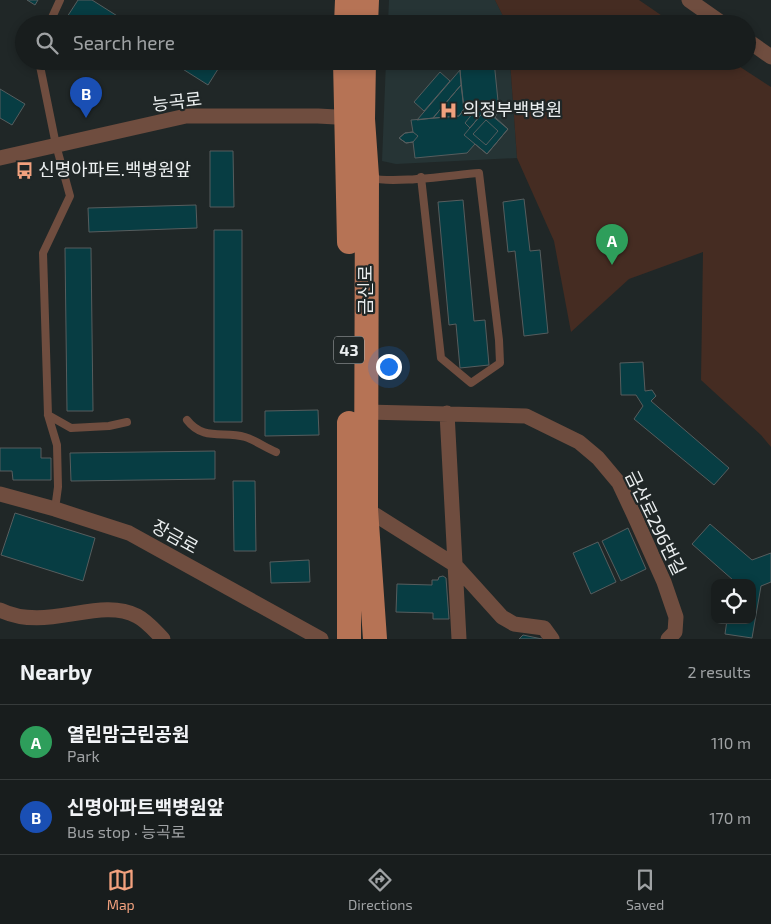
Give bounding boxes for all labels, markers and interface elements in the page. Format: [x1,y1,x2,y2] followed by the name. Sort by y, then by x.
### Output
[15,15,756,70] search box
[33,29,61,57] icon: search
[73,31,175,54] text: Search here
[70,77,102,118] pin: B
[151,87,203,115] street label: 능곡로
[463,98,562,120] place label: 의정부백병원
[439,100,459,120] hospital icon: 의정부백병원
[38,158,191,180] place label: 신명아파트.백병원앞
[14,160,34,180] bus stop icon: 신명아파트.백병원앞
[596,224,628,265] pin: A
[354,265,376,315] street label: 금신로
[334,336,364,364] road number: 43
[376,354,402,380] your location
[621,467,691,578] street label: 금산로296번길
[148,514,203,558] street label: 장금로
[711,579,756,624] map controls
[711,579,756,624] button: locate
[20,659,92,684] text: Nearby
[688,662,751,681] text: 2 results
[67,722,189,745] text: 열린맘근린공원
[31,733,41,752] text: A
[711,733,751,752] text: 110 m
[67,746,100,765] text: Park
[67,795,224,818] text: 신명아파트백병원앞
[31,808,41,827] text: B
[709,808,751,827] text: 170 m
[67,822,185,841] text: Bus stop · 능곡로
[107,866,135,913] tab: Map
[348,866,413,913] tab: Directions
[626,866,664,913] tab: Saved

